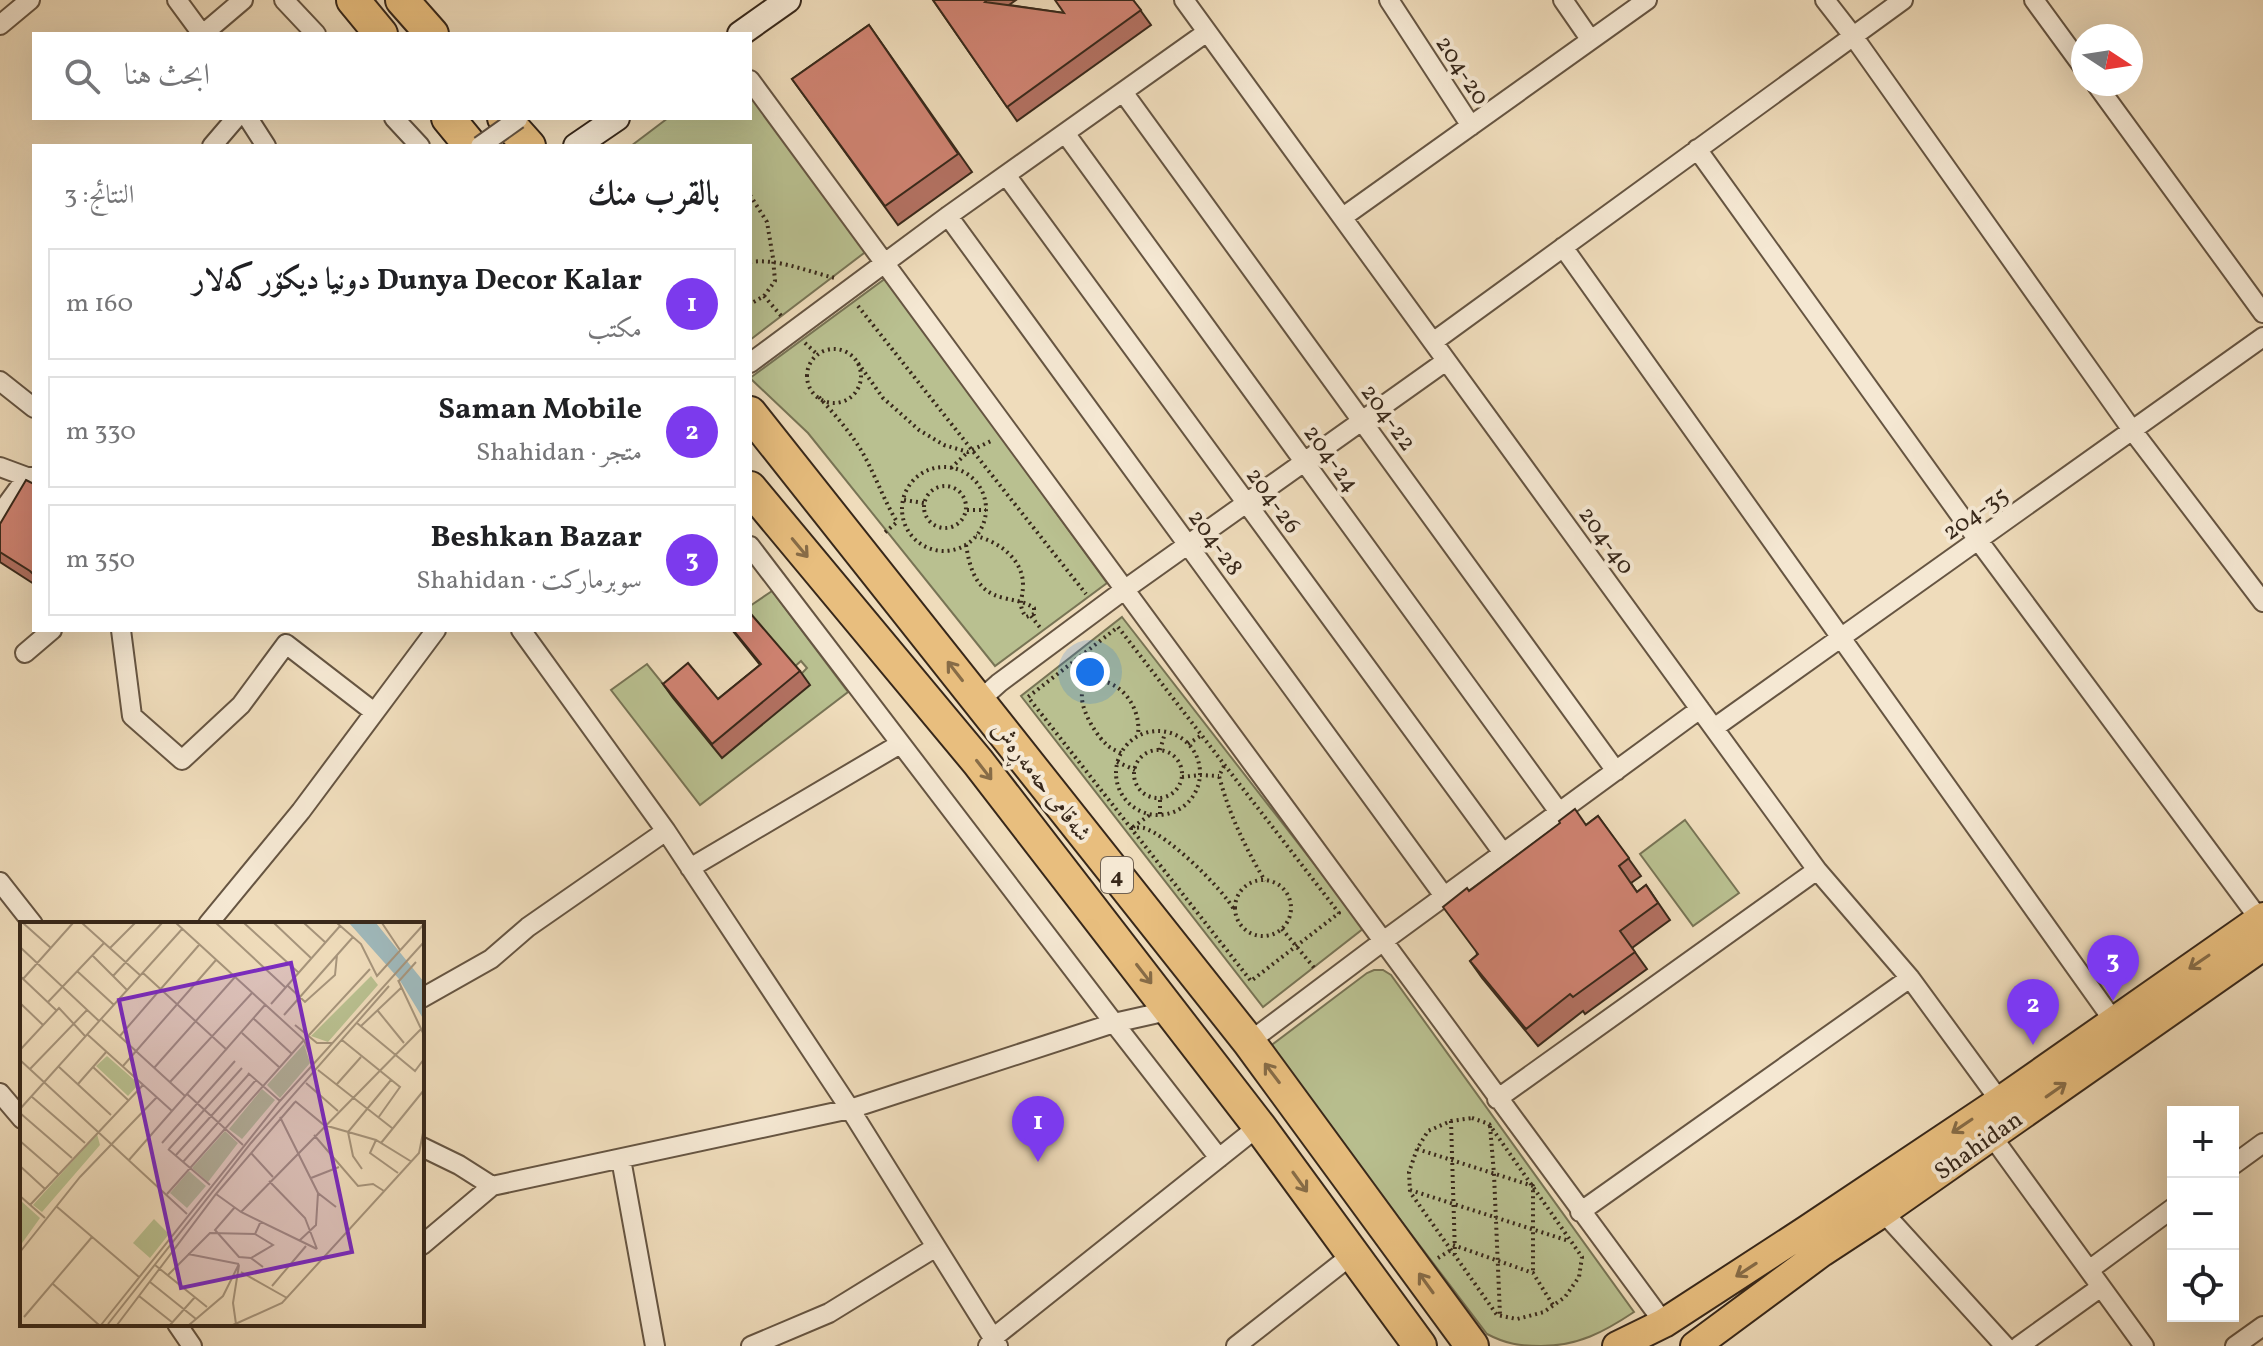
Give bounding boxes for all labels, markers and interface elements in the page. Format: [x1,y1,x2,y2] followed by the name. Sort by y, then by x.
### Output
[2071,24,2143,96] north arrow
[1426,30,1497,113] street label: 204-20
[32,32,752,120] search box
[60,54,104,98] icon: search
[124,55,210,97] text: ابحث هنا
[588,172,720,219] text: بالقرب منك
[64,178,134,214] text: النتائج: 3
[192,260,642,302] text: Dunya Decor Kalar دونیا دیکۆر کەلار
[66,286,133,322] text: 160 m
[687,286,697,322] text: 1
[587,312,642,348] text: مكتب
[1351,378,1423,459] street label: 204-22
[438,389,642,431] text: Saman Mobile
[66,414,136,450] text: 330 m
[685,414,699,450] text: 2
[1294,418,1367,500] street label: 204-24
[476,435,642,471] text: متجر · Shahidan
[1237,461,1308,541] street label: 204-26
[1936,480,2016,550] street label: 204-35
[1569,500,1642,582] street label: 204-40
[1179,503,1250,583] street label: 204-28
[430,517,642,559] text: Beshkan Bazar
[791,537,809,558] one-way arrow
[66,542,135,578] text: 350 m
[685,542,699,578] text: 3
[416,563,642,599] text: سوبرماركت · Shahidan
[1070,652,1110,692] your location
[947,661,964,682] one-way arrow
[982,715,1098,850] street label: شەقامی حەمەڕەش
[975,759,993,780] one-way arrow
[1101,857,1133,893] road number: 4
[20,922,424,1326] inset map
[2087,935,2139,1001] pin: 3
[2188,954,2210,970] one-way arrow
[1135,963,1153,984] one-way arrow
[2007,979,2059,1045] pin: 2
[1264,1063,1280,1085] one-way arrow
[2044,1082,2066,1098] one-way arrow
[1012,1096,1064,1162] pin: 1
[1928,1104,2030,1189] street label: Shahidan
[2167,1106,2239,1322] map controls
[2167,1106,2239,1178] button: +
[1952,1118,1974,1134] one-way arrow
[1292,1171,1309,1192] one-way arrow
[2167,1178,2239,1250] button: −
[2167,1250,2239,1322] button: locate
[1735,1262,1757,1278] one-way arrow
[1418,1273,1435,1294] one-way arrow

